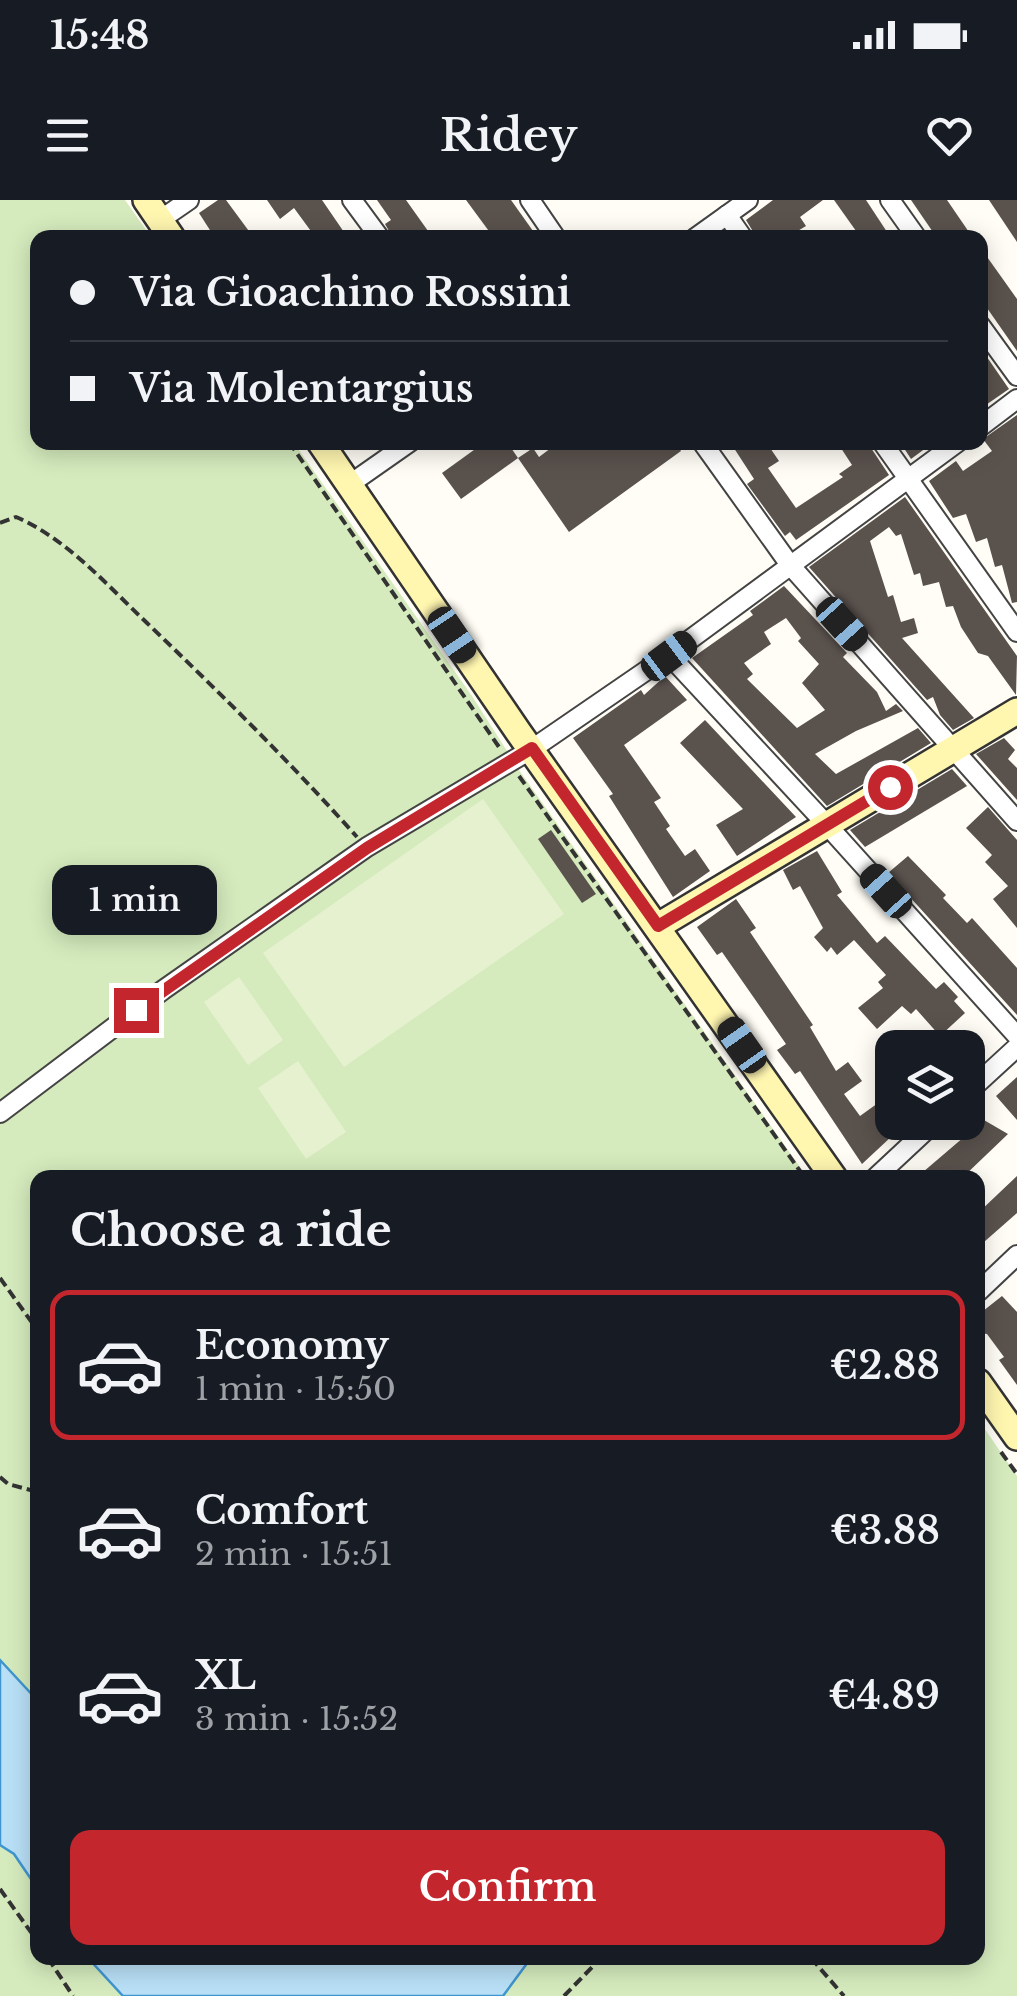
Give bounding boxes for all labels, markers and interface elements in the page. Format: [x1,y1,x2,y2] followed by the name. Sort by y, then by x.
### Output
[50,12,149,59] text: 15:48
[440,107,577,163] text: Ridey
[40,108,95,163] icon: menu
[922,108,977,163] icon: heart
[130,269,571,316] text: Via Gioachino Rossini
[130,365,474,412] text: Via Molentargius
[811,592,873,656] car
[423,602,481,668] car
[636,626,702,686] car
[868,765,913,810] route start
[855,859,917,923] car
[54,865,218,935] callout: 1 min
[88,880,181,920] text: 1 min
[114,988,159,1033] route end
[713,1012,771,1078] car
[875,1030,985,1140] map controls
[875,1030,985,1140] button: layers
[70,1202,392,1258] text: Choose a ride
[75,1320,165,1410] icon: car
[195,1322,389,1369] text: Economy
[830,1342,940,1389] text: €2.88
[195,1369,396,1409] text: 1 min · 15:50
[75,1485,165,1575] icon: car
[195,1487,368,1534] text: Comfort
[830,1507,940,1554] text: €3.88
[195,1534,393,1574] text: 2 min · 15:51
[75,1650,165,1740] icon: car
[195,1652,256,1699] text: XL
[828,1672,940,1719] text: €4.89
[195,1699,398,1739] text: 3 min · 15:52
[70,1830,945,1945] button: Confirm

